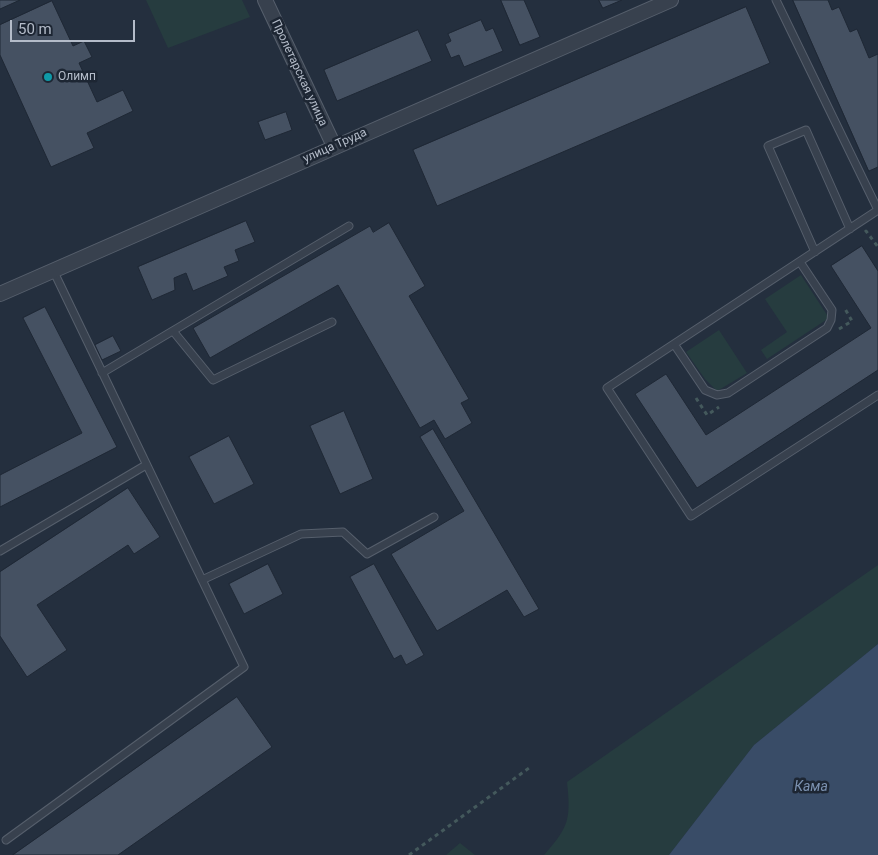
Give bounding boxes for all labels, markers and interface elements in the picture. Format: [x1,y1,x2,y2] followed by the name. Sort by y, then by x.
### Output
[12,10,138,42] scale bar
[268,17,330,129] street label: Пролетарская улица
[18,20,52,38] text: 50 m
[58,70,96,84] place label: Олимп
[42,71,54,83] marker: Олимп
[301,126,369,166] street label: улица Труда
[794,779,828,795] water label: Кама

